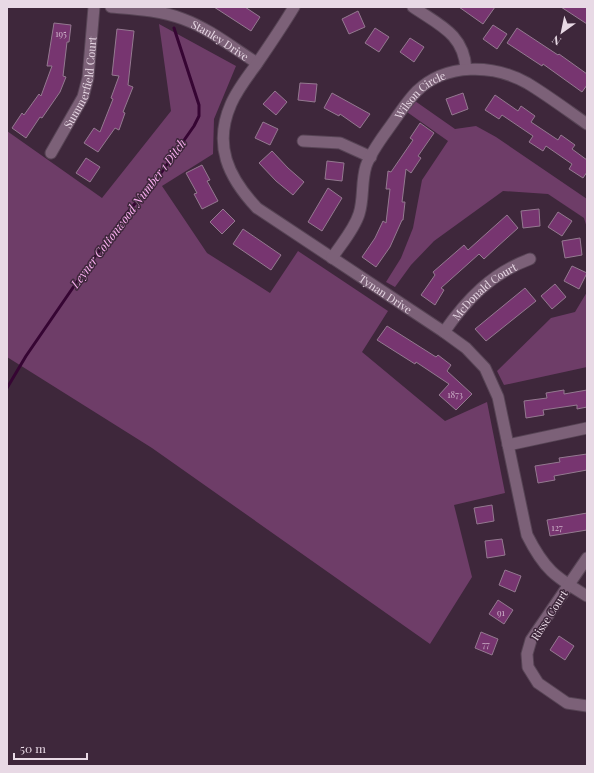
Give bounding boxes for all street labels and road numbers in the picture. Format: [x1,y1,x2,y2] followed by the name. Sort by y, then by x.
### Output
[189,16,253,64] street label: Stanley Drive
[59,36,99,131] street label: Summerfield Court
[390,67,448,122] street label: Wilson Circle
[448,258,519,323] street label: McDonald Court
[356,270,416,317] street label: Tynan Drive
[527,587,571,643] street label: Risse Court

